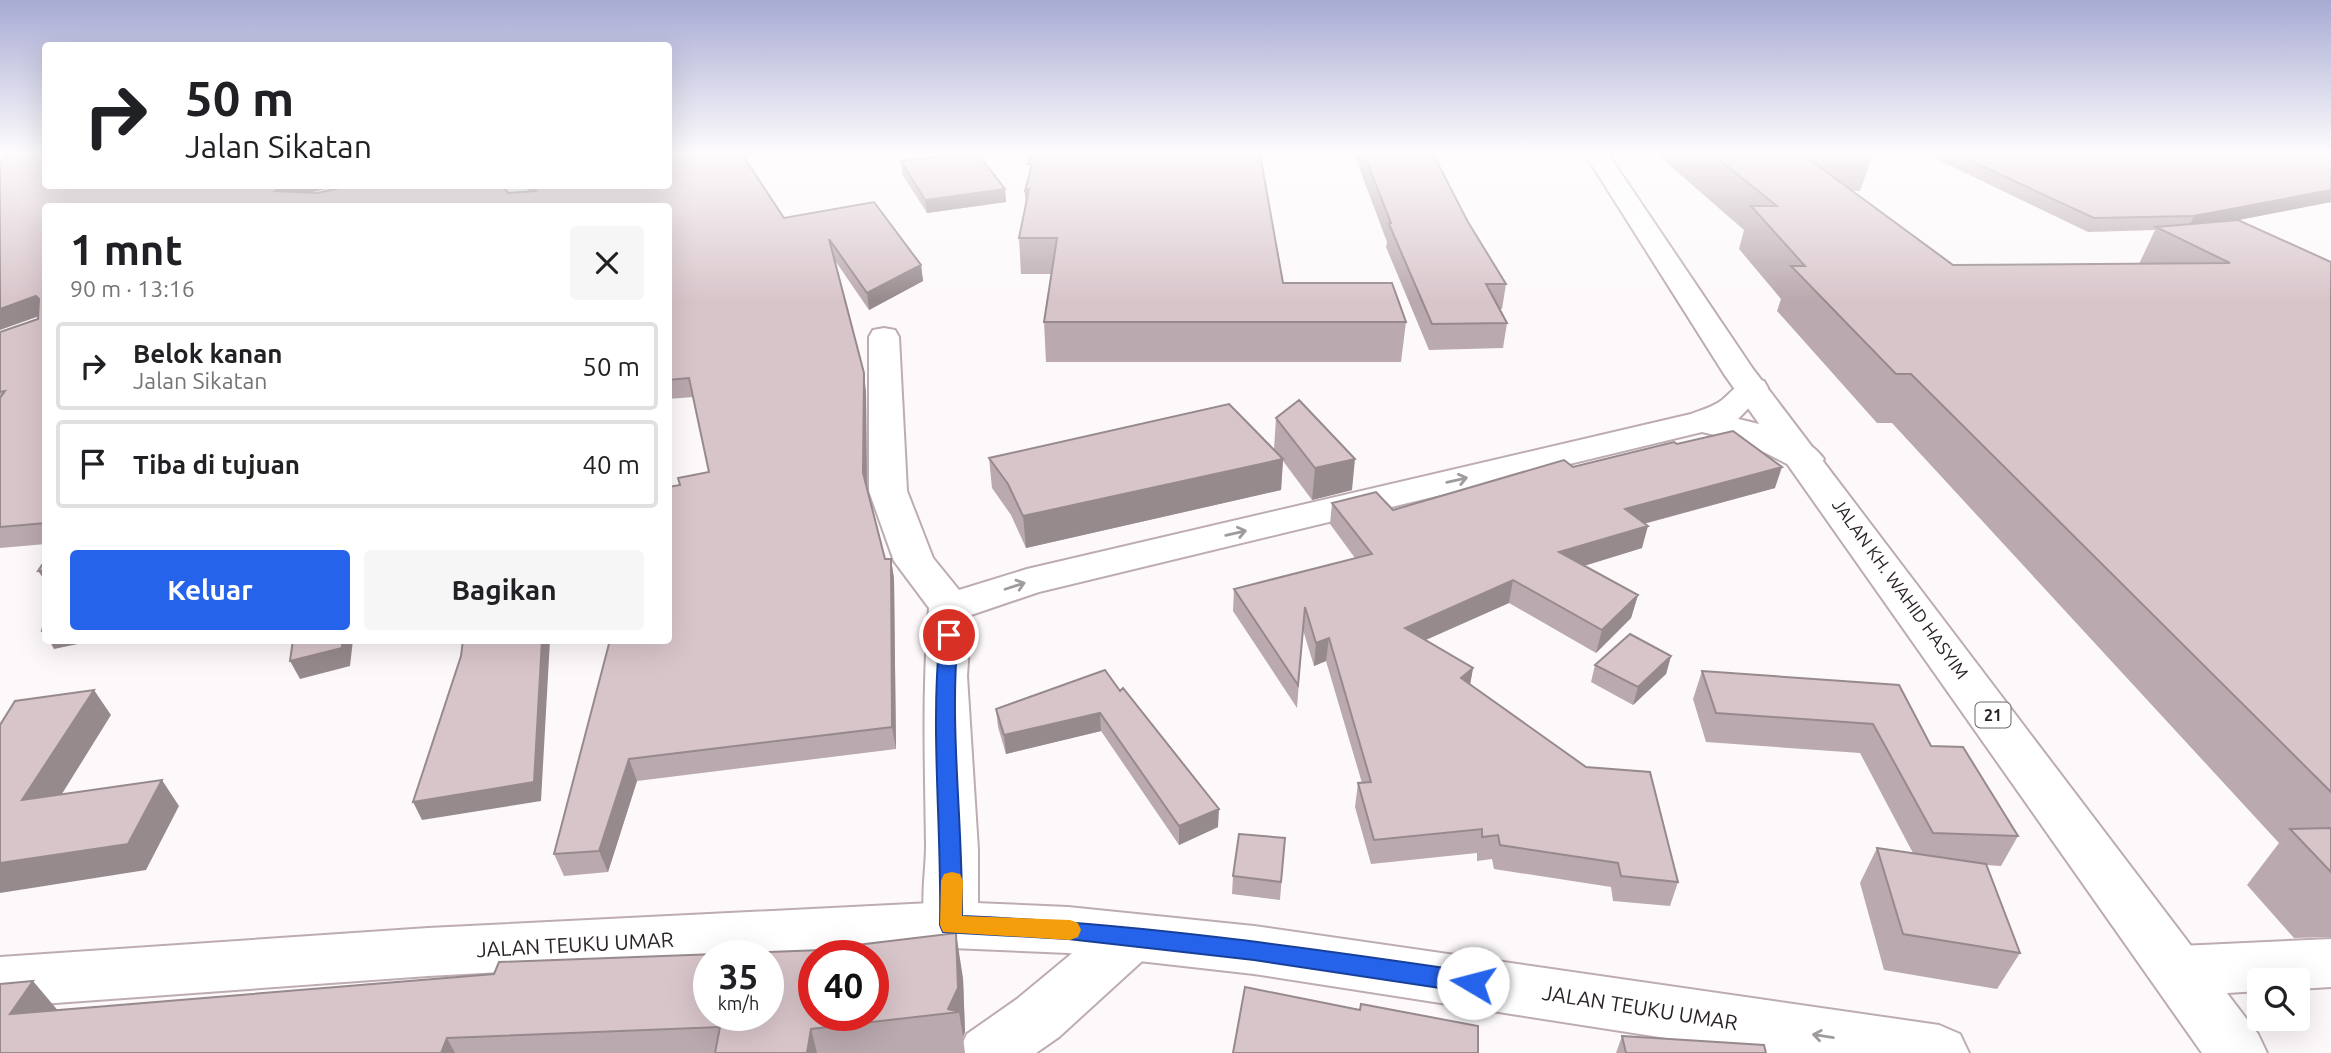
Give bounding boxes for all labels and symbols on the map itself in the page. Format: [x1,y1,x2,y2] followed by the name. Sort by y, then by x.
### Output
[1445,473,1468,486] one-way arrow
[1829,494,1973,682] street label: JALAN KH. WAHID HASYIM
[1224,525,1247,539] one-way arrow
[1003,579,1025,591] one-way arrow
[919,605,979,665] pin
[1976,702,2010,728] road number: 21
[476,927,674,961] street label: JALAN TEUKU UMAR
[798,940,889,1031] speed limit sign: 40
[1436,946,1510,1020] position arrow
[1541,980,1740,1034] street label: JALAN TEUKU UMAR
[1813,1029,1835,1042] one-way arrow

